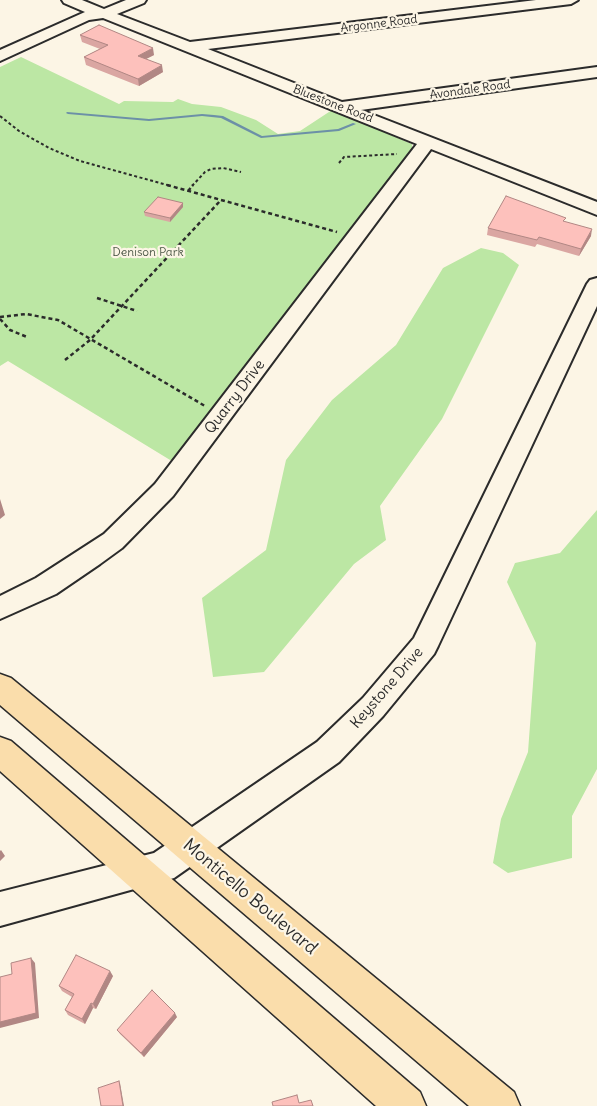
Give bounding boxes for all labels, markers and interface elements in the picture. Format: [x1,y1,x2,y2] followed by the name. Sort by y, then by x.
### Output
[340,12,418,36] street label: Argonne Road
[429,77,511,103] street label: Avondale Road
[291,82,375,126] street label: Bluestone Road
[112,246,184,260] park label: Denison Park
[201,356,269,438] street label: Quarry Drive
[347,644,427,732] street label: Keystone Drive
[178,834,322,960] street label: Monticello Boulevard

